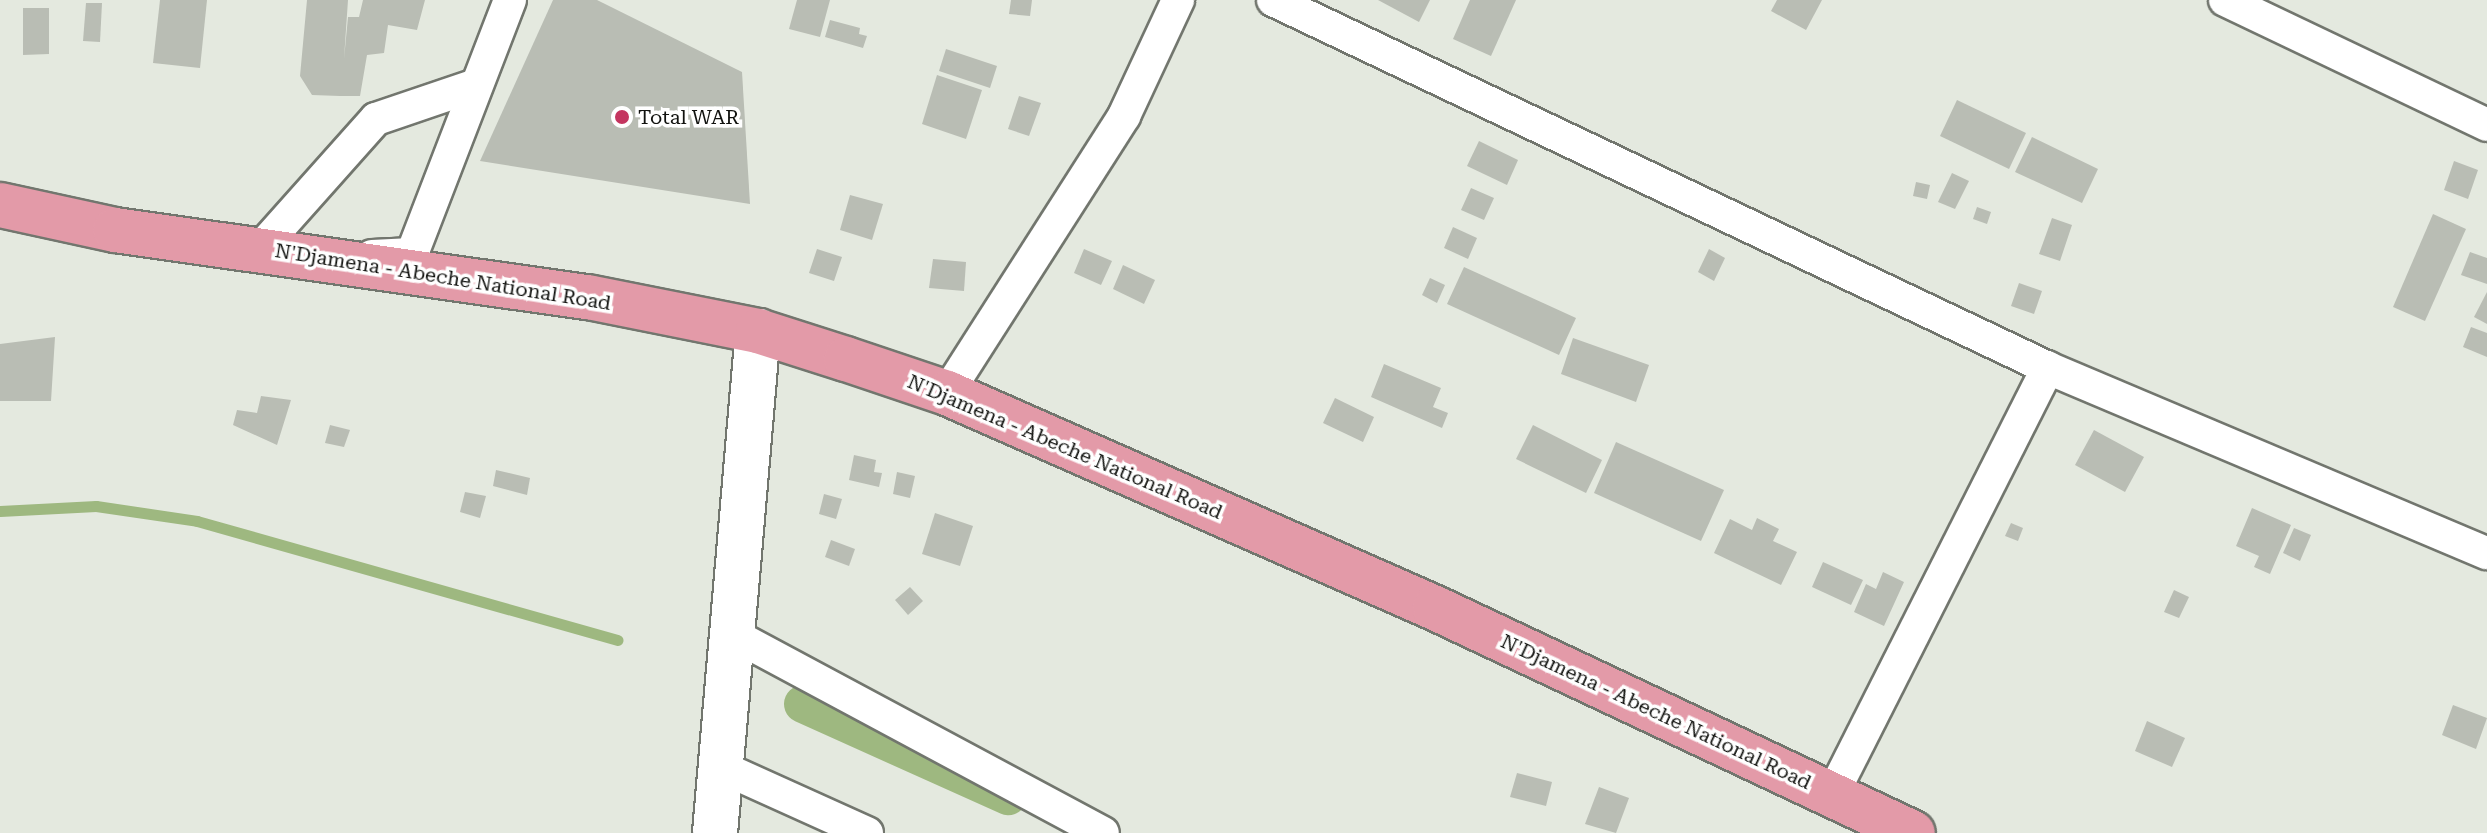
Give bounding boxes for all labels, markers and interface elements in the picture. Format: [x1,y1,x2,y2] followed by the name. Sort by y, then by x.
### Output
[638,105,739,129] place label: Total WAR
[613,108,631,126] marker: Total WAR
[273,239,613,315] street label: N'Djamena - Abeche National Road
[904,370,1226,524] street label: N'Djamena - Abeche National Road
[1497,629,1815,795] street label: N'Djamena - Abeche National Road

